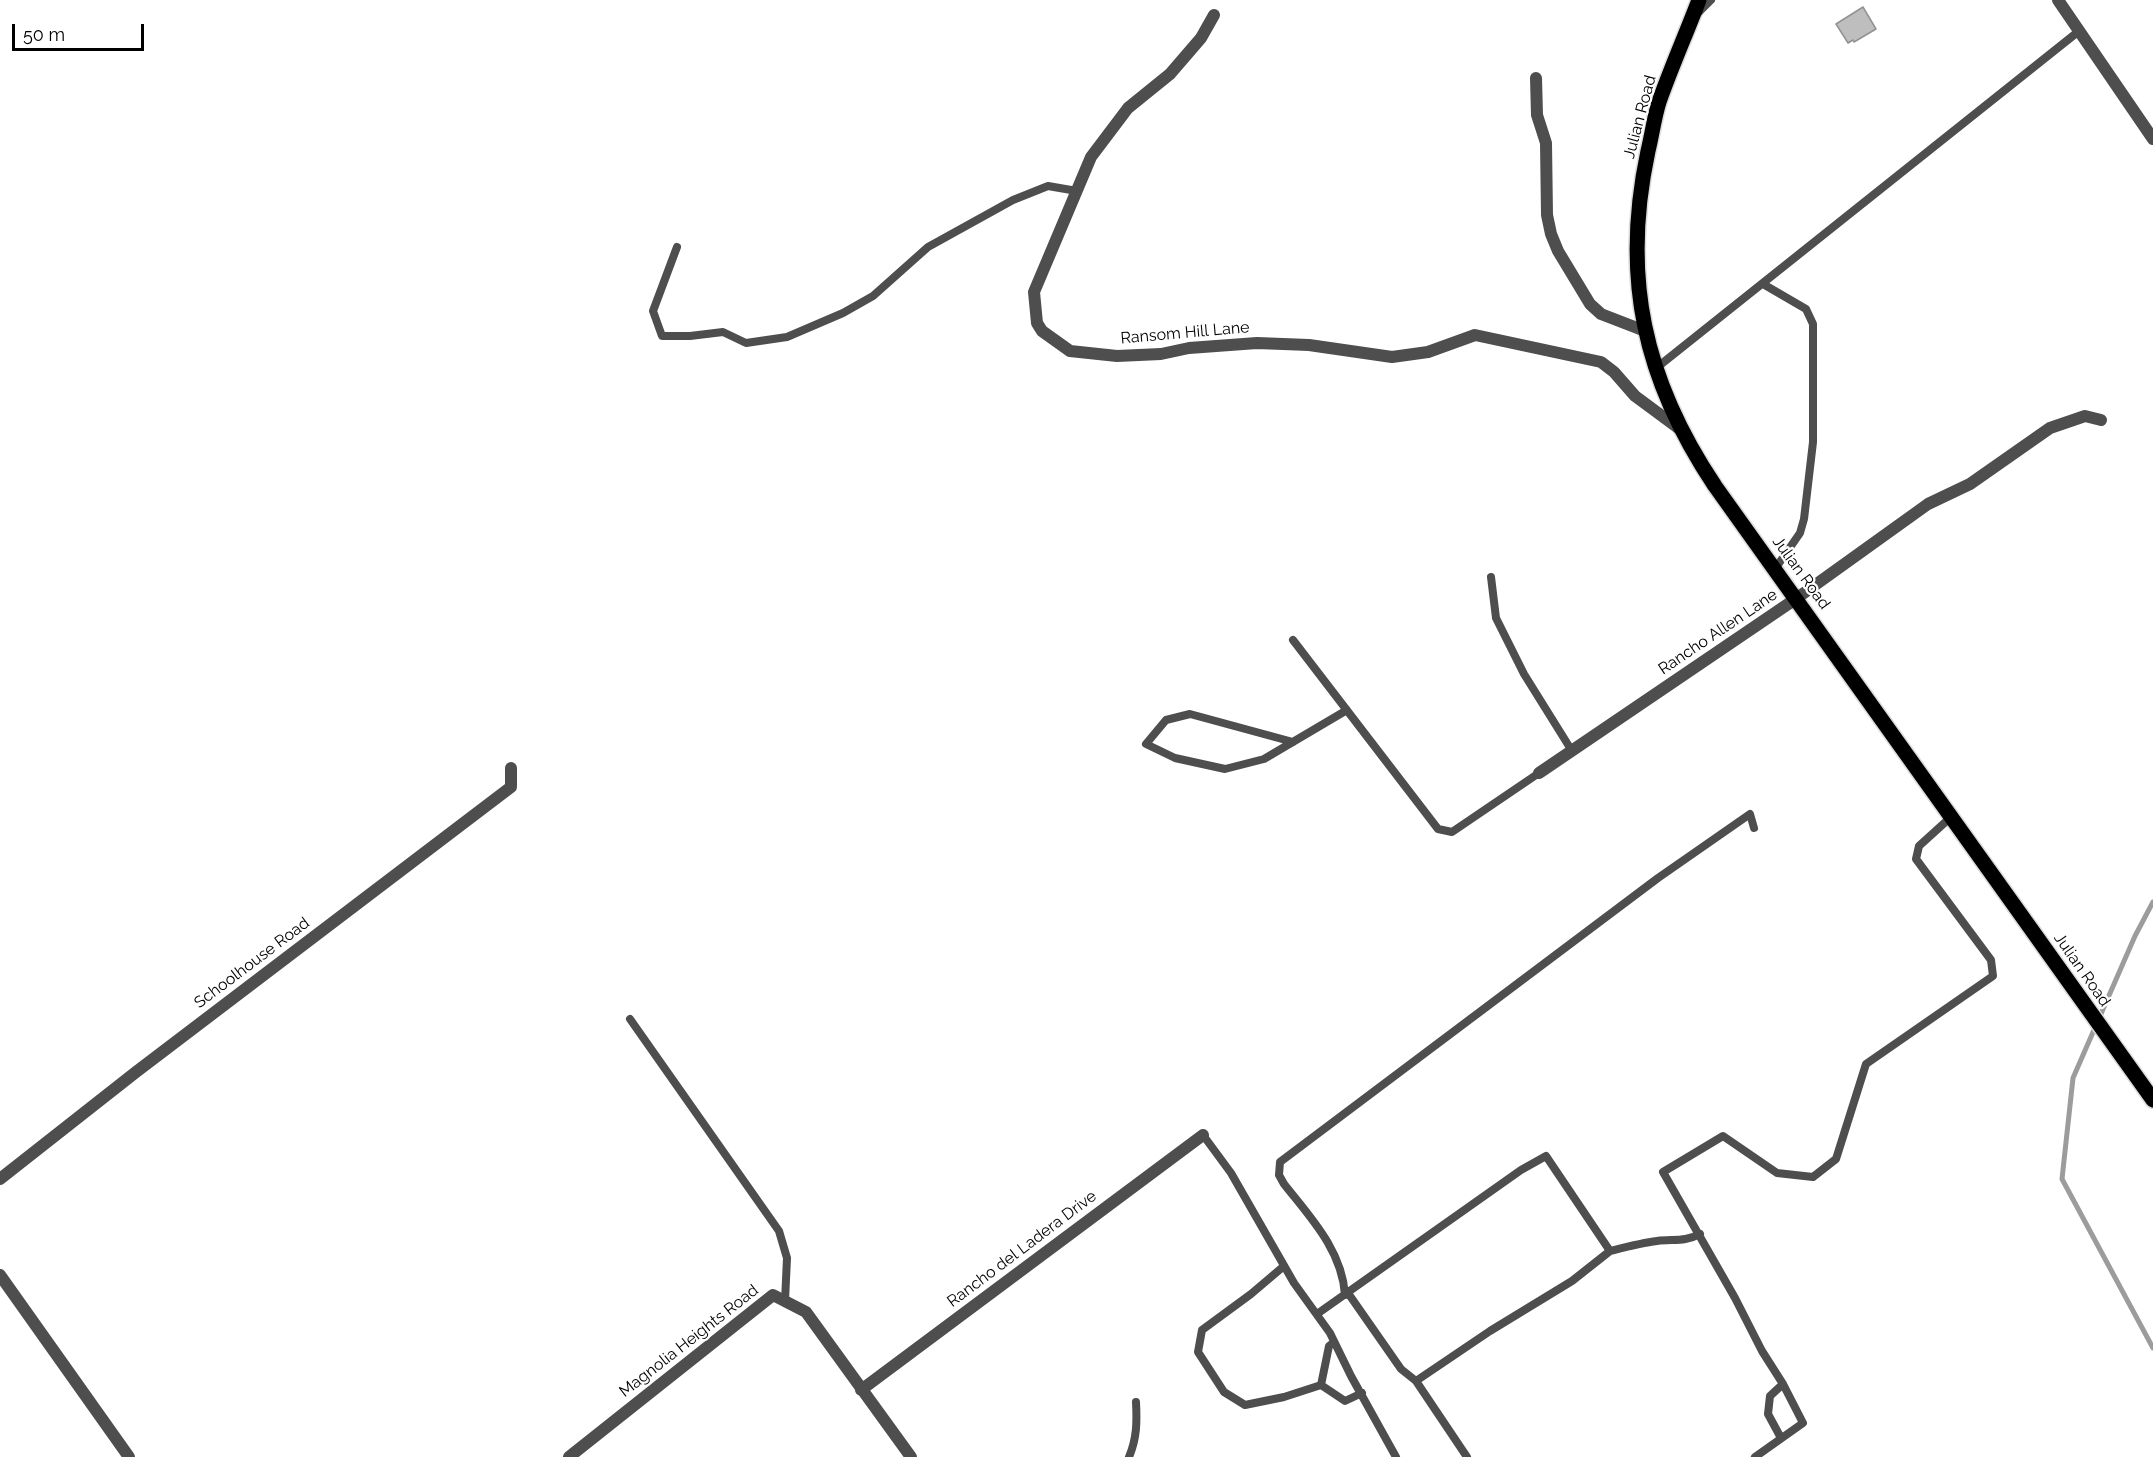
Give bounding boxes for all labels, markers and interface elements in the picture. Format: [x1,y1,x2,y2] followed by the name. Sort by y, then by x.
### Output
[15,12,147,50] scale bar
[23,24,65,45] text: 50 m
[1620,73,1660,161] street label: Julian Road
[1120,318,1250,348] street label: Ransom Hill Lane
[1768,533,1834,613] street label: Julian Road
[1655,585,1781,679] street label: Rancho Allen Lane
[191,913,313,1013] street label: Schoolhouse Road
[2050,929,2114,1011] street label: Julian Road
[944,1187,1100,1311] street label: Rancho del Ladera Drive
[616,1281,762,1401] street label: Magnolia Heights Road

